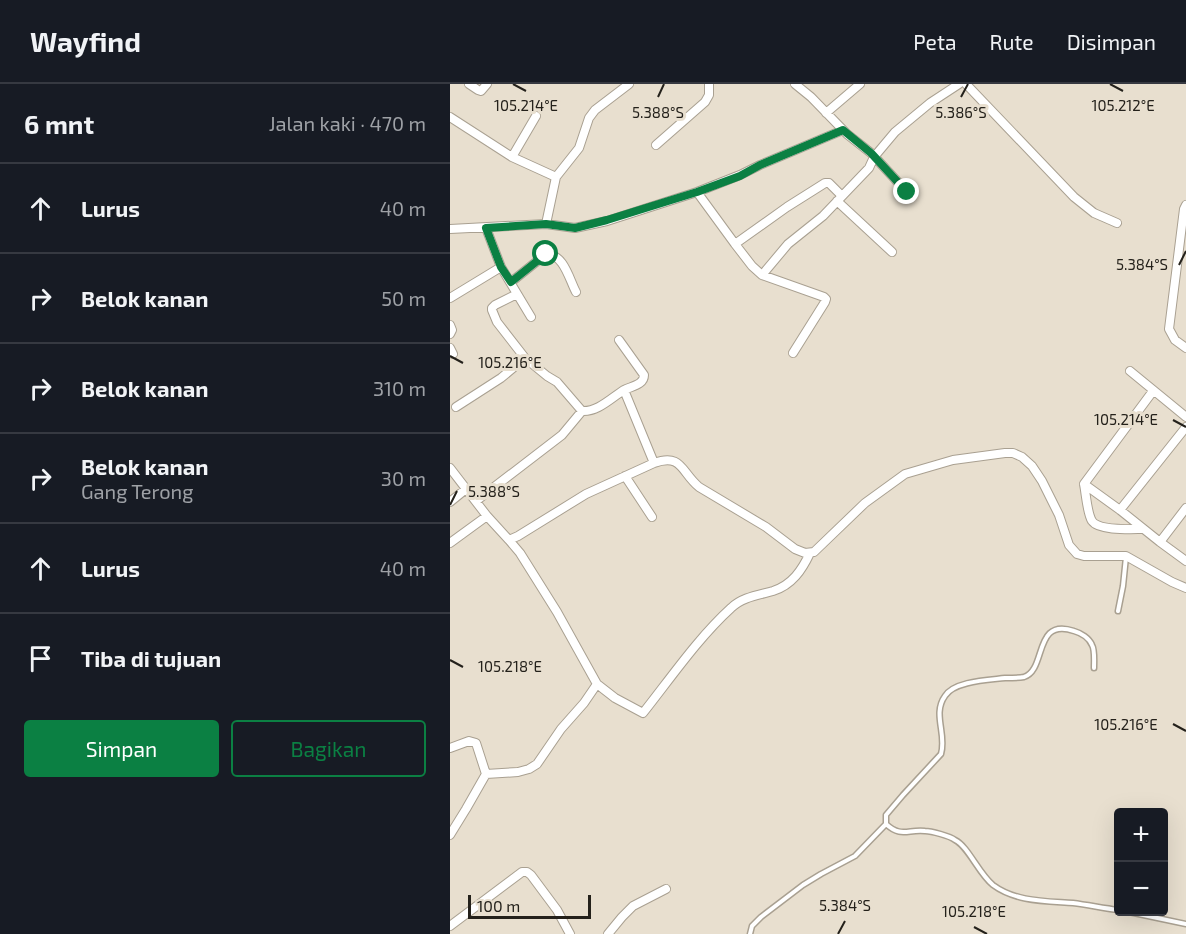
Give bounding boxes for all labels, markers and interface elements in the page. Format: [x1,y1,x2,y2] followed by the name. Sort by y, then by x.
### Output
[30,24,141,58] text: Wayfind
[913,29,956,54] text: Peta
[989,29,1034,54] text: Rute
[1067,29,1156,54] text: Disimpan
[494,96,558,114] text: 105.214°E
[1091,96,1155,114] text: 105.212°E
[632,103,684,121] text: 5.388°S
[935,103,987,121] text: 5.386°S
[24,108,94,139] text: 6 mnt
[269,111,426,135] text: Jalan kaki · 470 m
[893,178,919,204] route end
[24,192,57,225] icon: ahead
[81,195,140,221] text: Lurus
[380,196,426,220] text: 40 m
[532,240,558,266] route start
[1116,255,1168,273] text: 5.384°S
[24,282,57,315] icon: right
[81,285,208,311] text: Belok kanan
[381,286,426,310] text: 50 m
[478,353,542,371] text: 105.216°E
[24,372,57,405] icon: right
[81,375,208,401] text: Belok kanan
[373,376,426,400] text: 310 m
[1094,410,1158,428] text: 105.214°E
[81,453,208,479] text: Belok kanan
[24,462,57,495] icon: right
[381,466,426,490] text: 30 m
[81,479,193,503] text: Gang Terong
[468,482,520,500] text: 5.388°S
[24,552,57,585] icon: ahead
[81,555,140,581] text: Lurus
[380,556,426,580] text: 40 m
[24,642,57,675] icon: arrive
[81,645,221,671] text: Tiba di tujuan
[478,657,542,675] text: 105.218°E
[1094,715,1158,733] text: 105.216°E
[24,720,219,777] button: Simpan
[231,720,426,777] button: Bagikan
[1114,808,1168,916] map controls
[1114,808,1168,862] button: +
[1114,862,1168,916] button: −
[468,892,591,920] scale bar
[477,896,520,915] text: 100 m
[819,896,871,914] text: 5.384°S
[942,902,1006,920] text: 105.218°E

